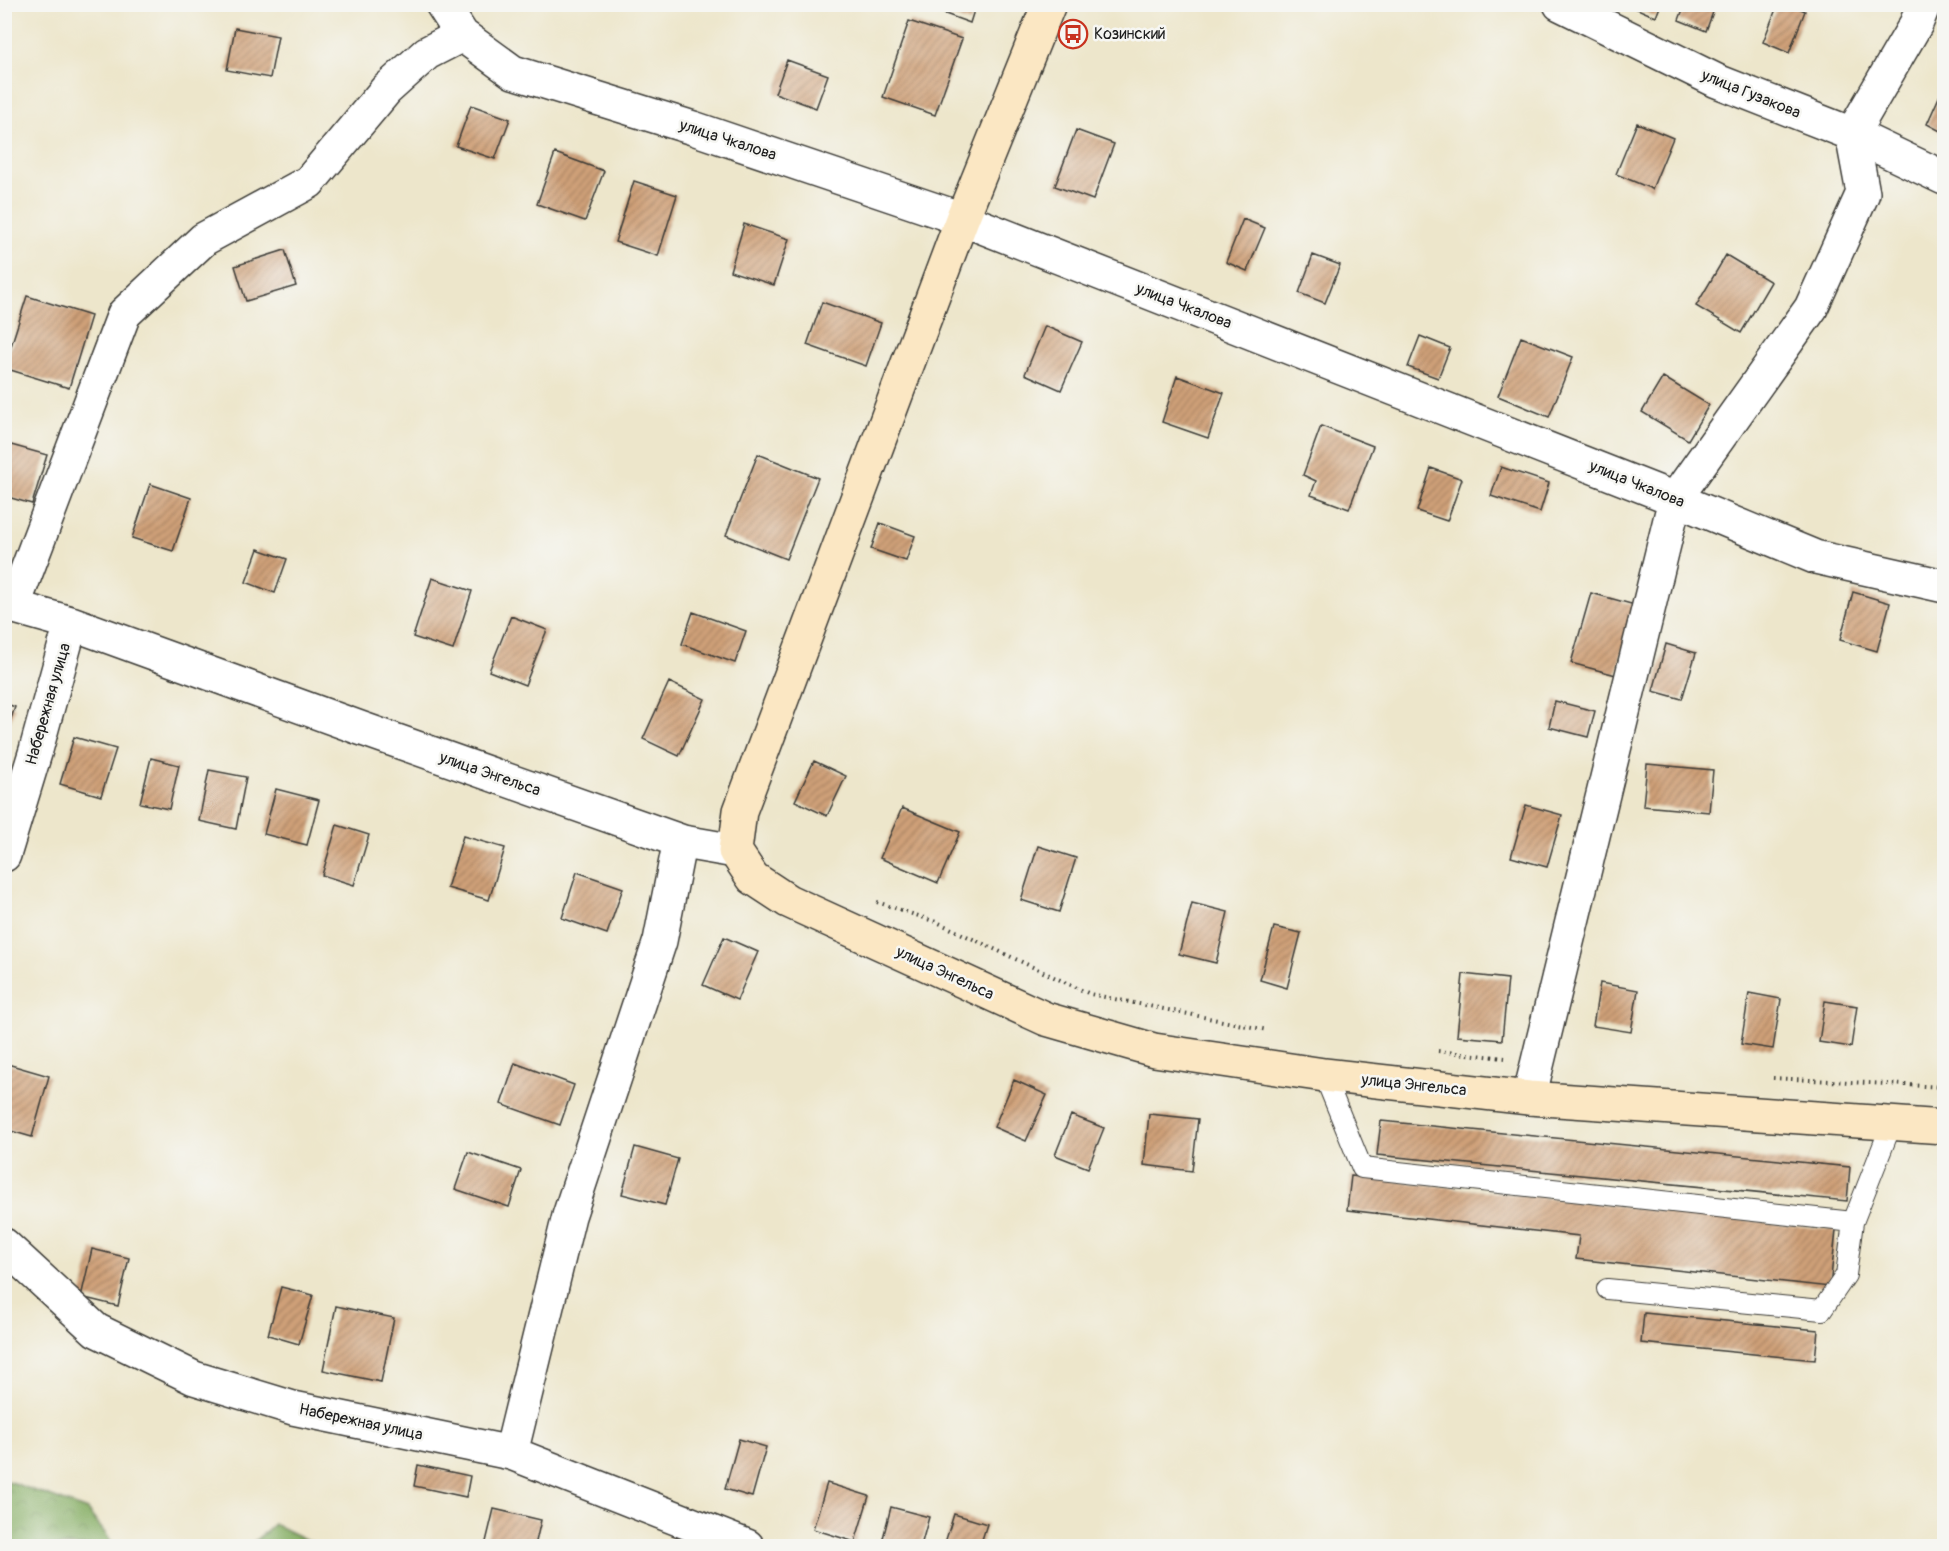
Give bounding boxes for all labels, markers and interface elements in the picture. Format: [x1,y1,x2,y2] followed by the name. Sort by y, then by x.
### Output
[1057,18,1089,50] bus stop icon: Козинский
[1094,24,1166,44] place label: Козинский
[1698,65,1803,123] street label: улица Гузакова
[676,115,779,165] street label: улица Чкалова
[1132,278,1235,333] street label: улица Чкалова
[1586,455,1688,512] street label: улица Чкалова
[21,641,75,767] street label: Набережная улица
[436,747,543,801] street label: улица Энгельса
[892,941,997,1004] street label: улица Энгельса
[1359,1069,1468,1100] street label: улица Энгельса
[297,1399,425,1445] street label: Набережная улица

